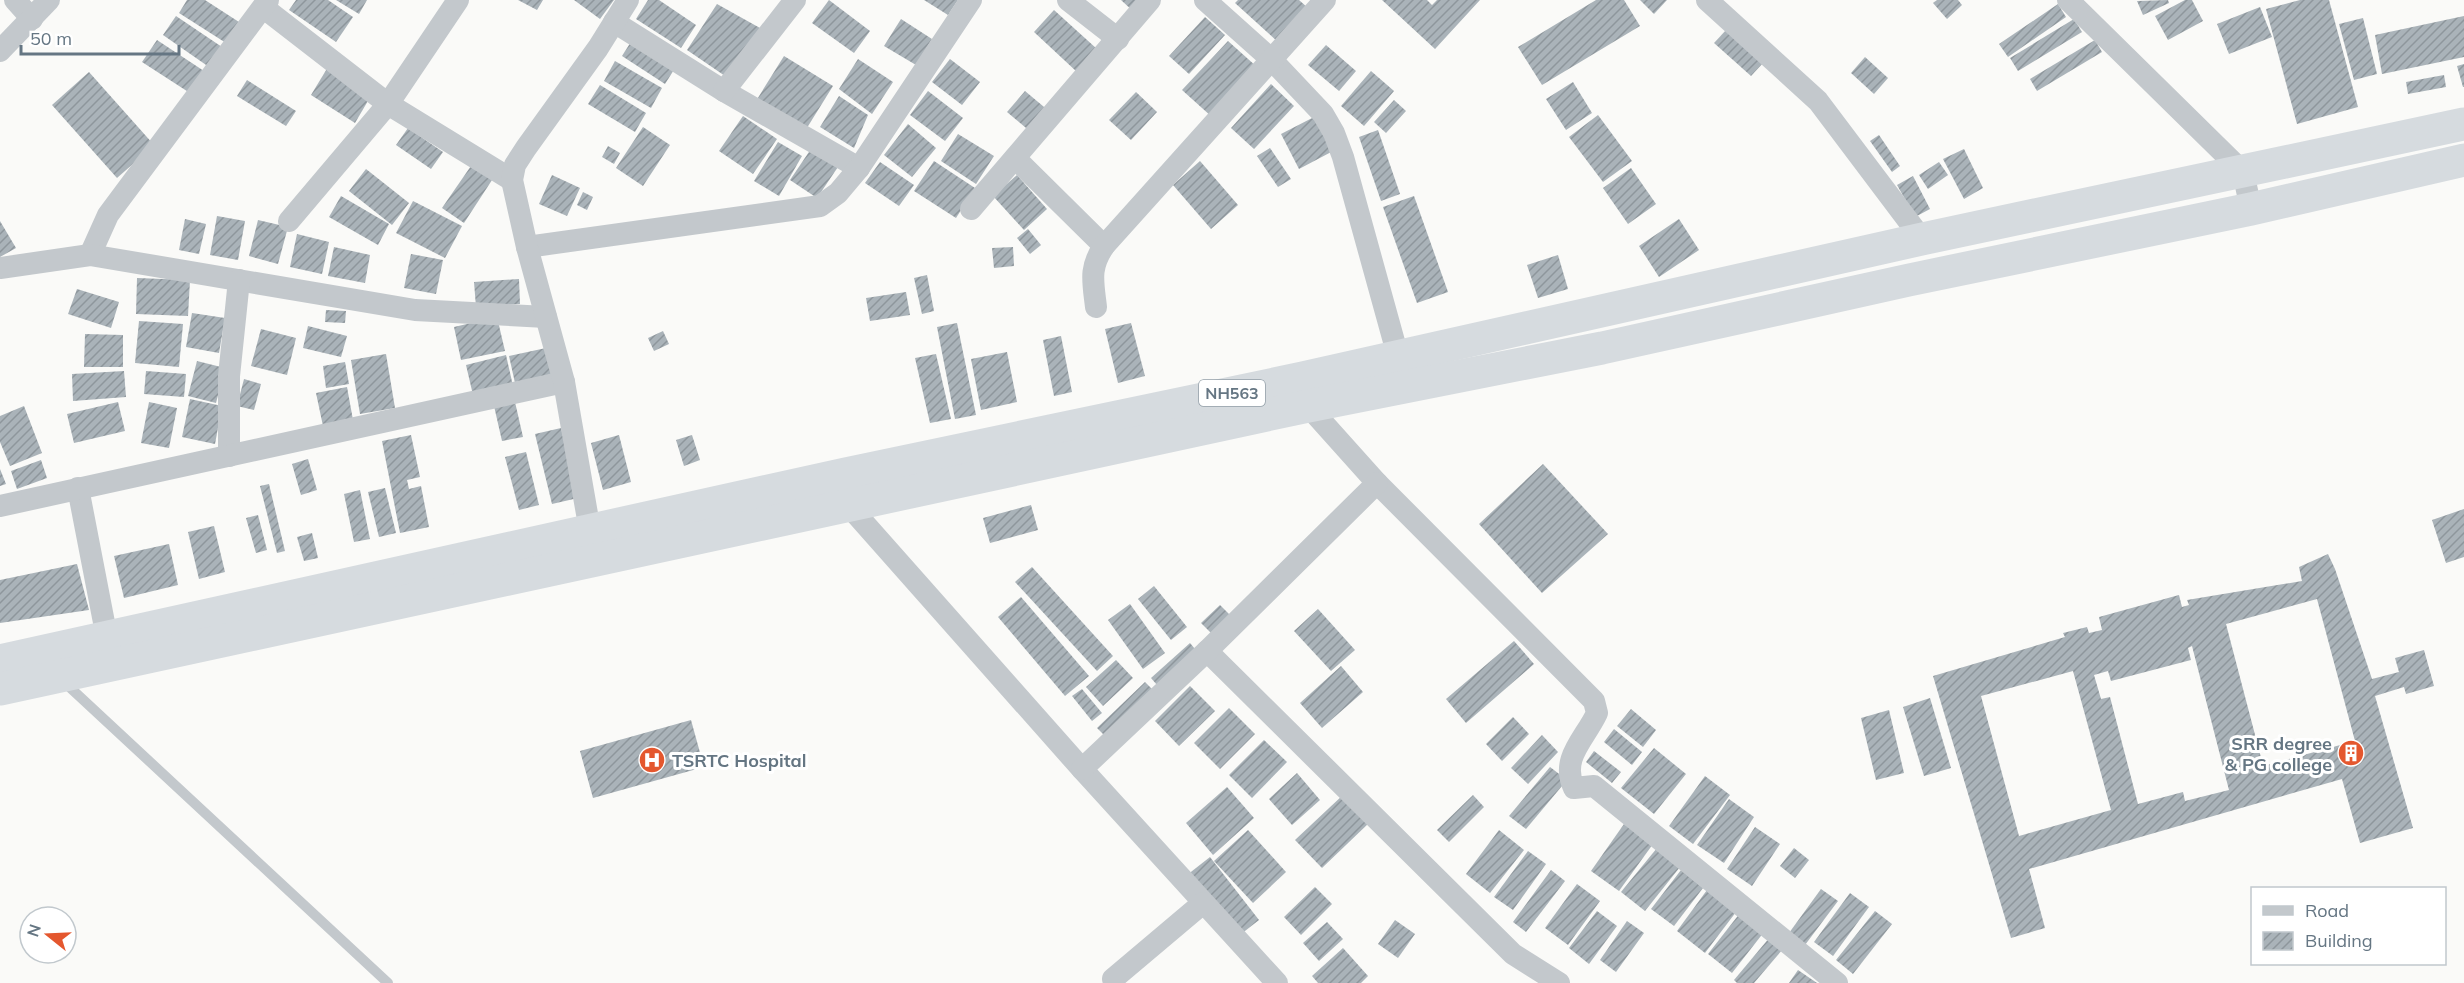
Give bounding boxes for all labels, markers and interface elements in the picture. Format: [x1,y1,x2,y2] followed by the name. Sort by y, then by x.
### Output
[21,18,178,56] scale bar
[30,27,72,50] text: 50 m
[1199,380,1265,406] road number: NH563
[2225,732,2332,776] place label: SRR degree & PG college
[2336,738,2366,768] building icon: SRR degree & PG college
[637,745,667,775] hospital icon: TSRTC Hospital
[672,749,806,772] place label: TSRTC Hospital
[2251,887,2446,965] legend
[2305,899,2349,922] text: Road
[18,905,78,965] north arrow
[22,922,45,939] text: N
[2305,929,2373,952] text: Building

